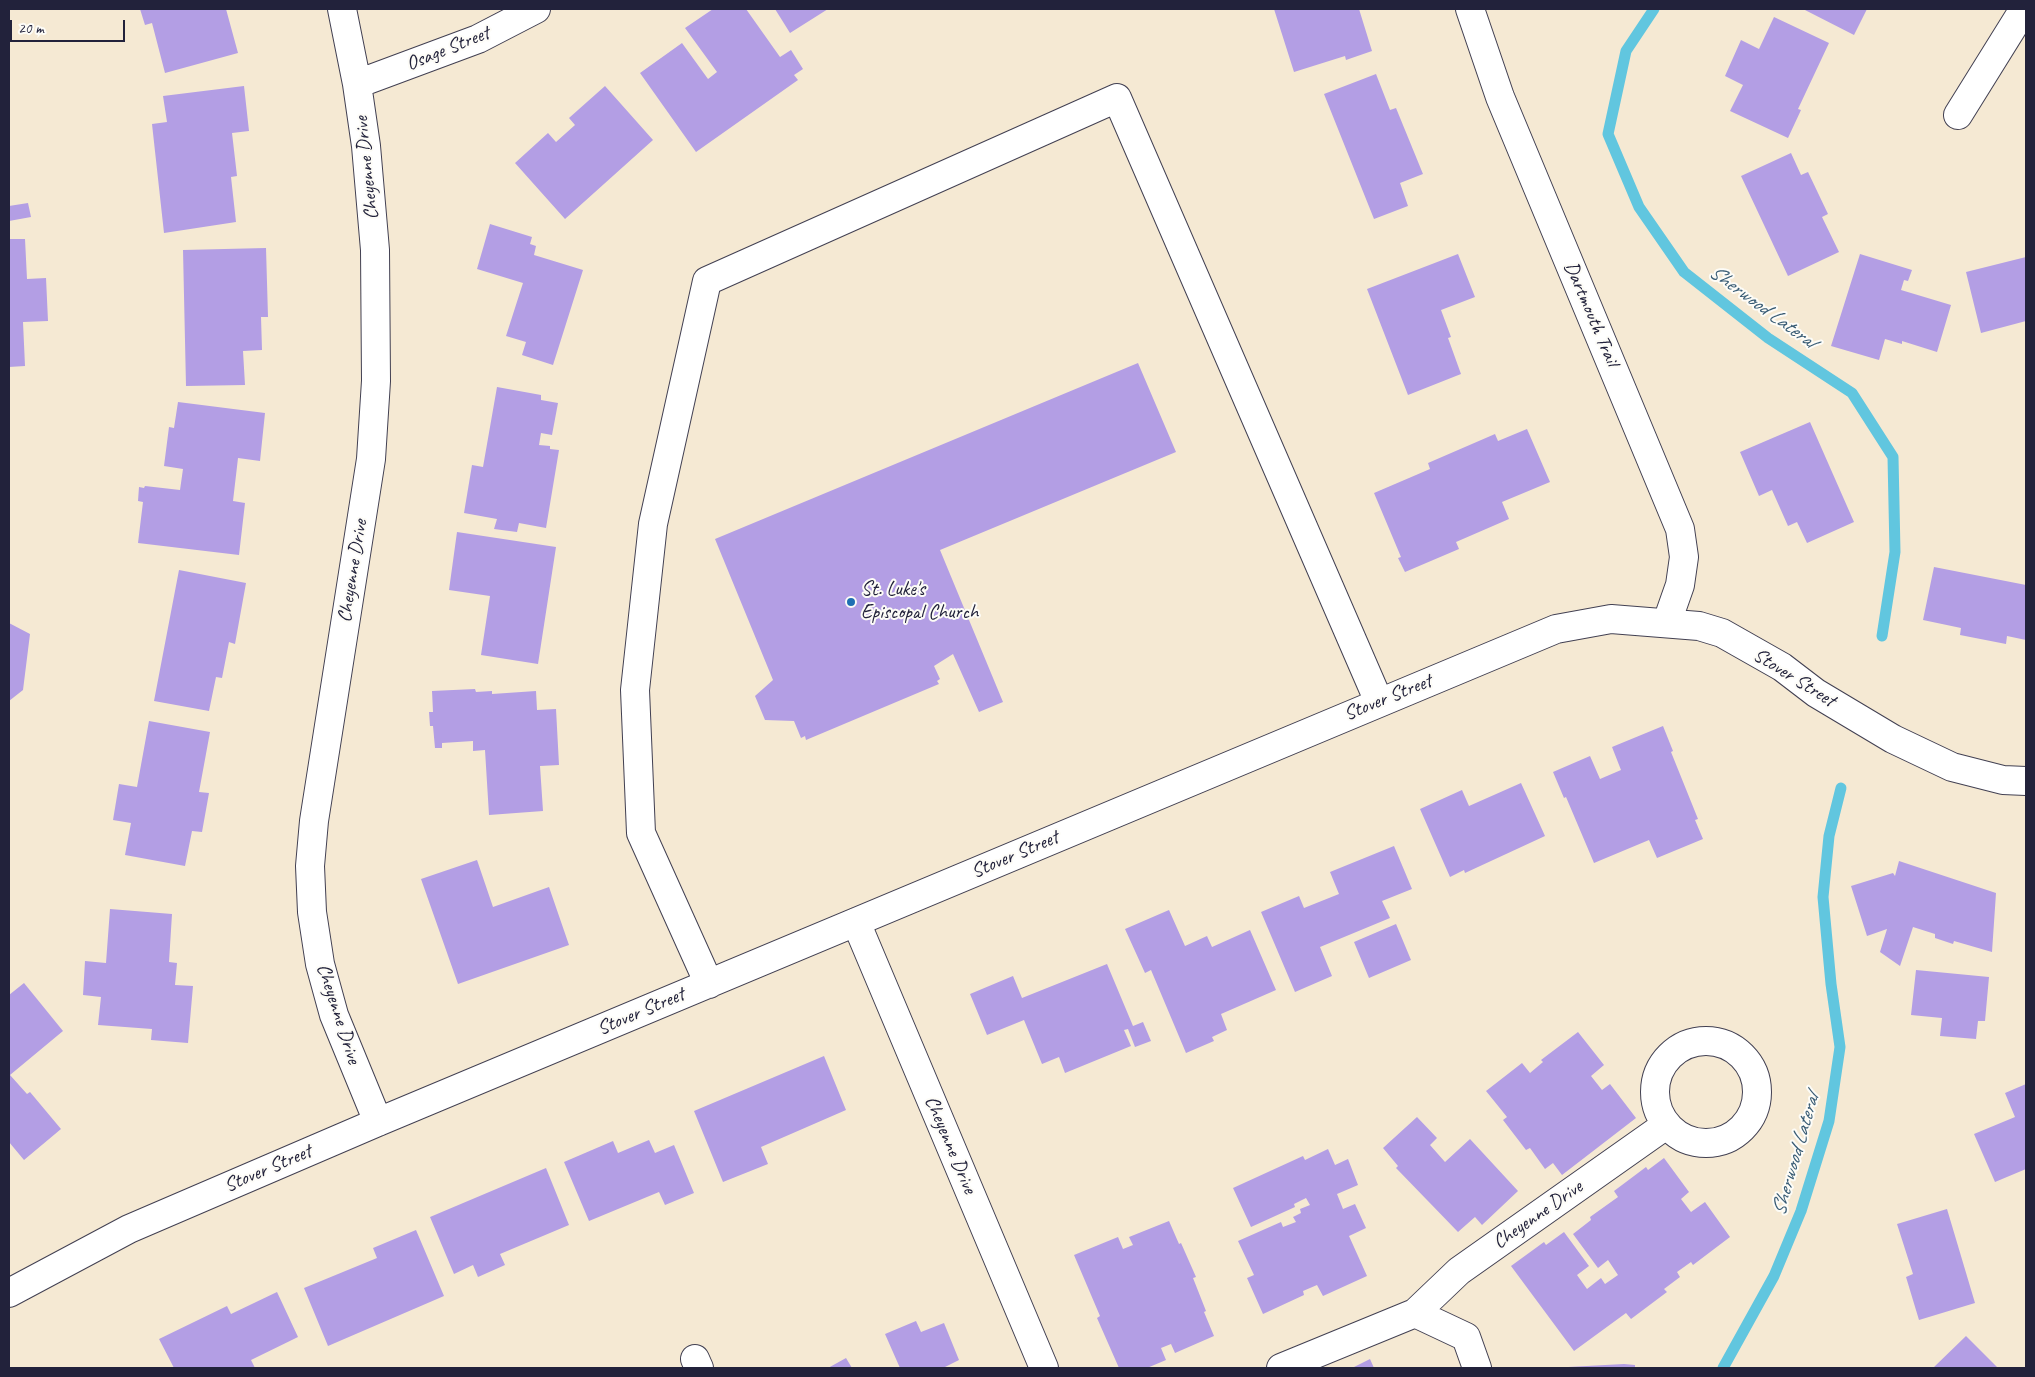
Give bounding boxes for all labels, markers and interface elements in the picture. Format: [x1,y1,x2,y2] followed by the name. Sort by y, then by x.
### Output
[12,10,128,42] scale bar
[18,19,44,38] text: 20 m
[403,21,493,77] street label: Osage Street
[350,115,384,221] street label: Cheyenne Drive
[1558,258,1624,370] street label: Dartmouth Trail
[1704,260,1820,354] water label: Sherwood Lateral
[333,518,373,624] street label: Cheyenne Drive
[861,578,978,625] place label: St. Luke's Episcopal Church
[845,596,857,608] marker: St. Luke's Episcopal Church
[1748,643,1840,713] street label: Stover Street
[1341,670,1435,726] street label: Stover Street
[968,826,1062,884] street label: Stover Street
[311,961,365,1067] street label: Cheyenne Drive
[594,983,688,1041] street label: Stover Street
[1767,1091,1825,1219] water label: Sherwood Lateral
[919,1093,981,1197] street label: Cheyenne Drive
[221,1140,315,1198] street label: Stover Street
[1489,1175,1587,1255] street label: Cheyenne Drive

